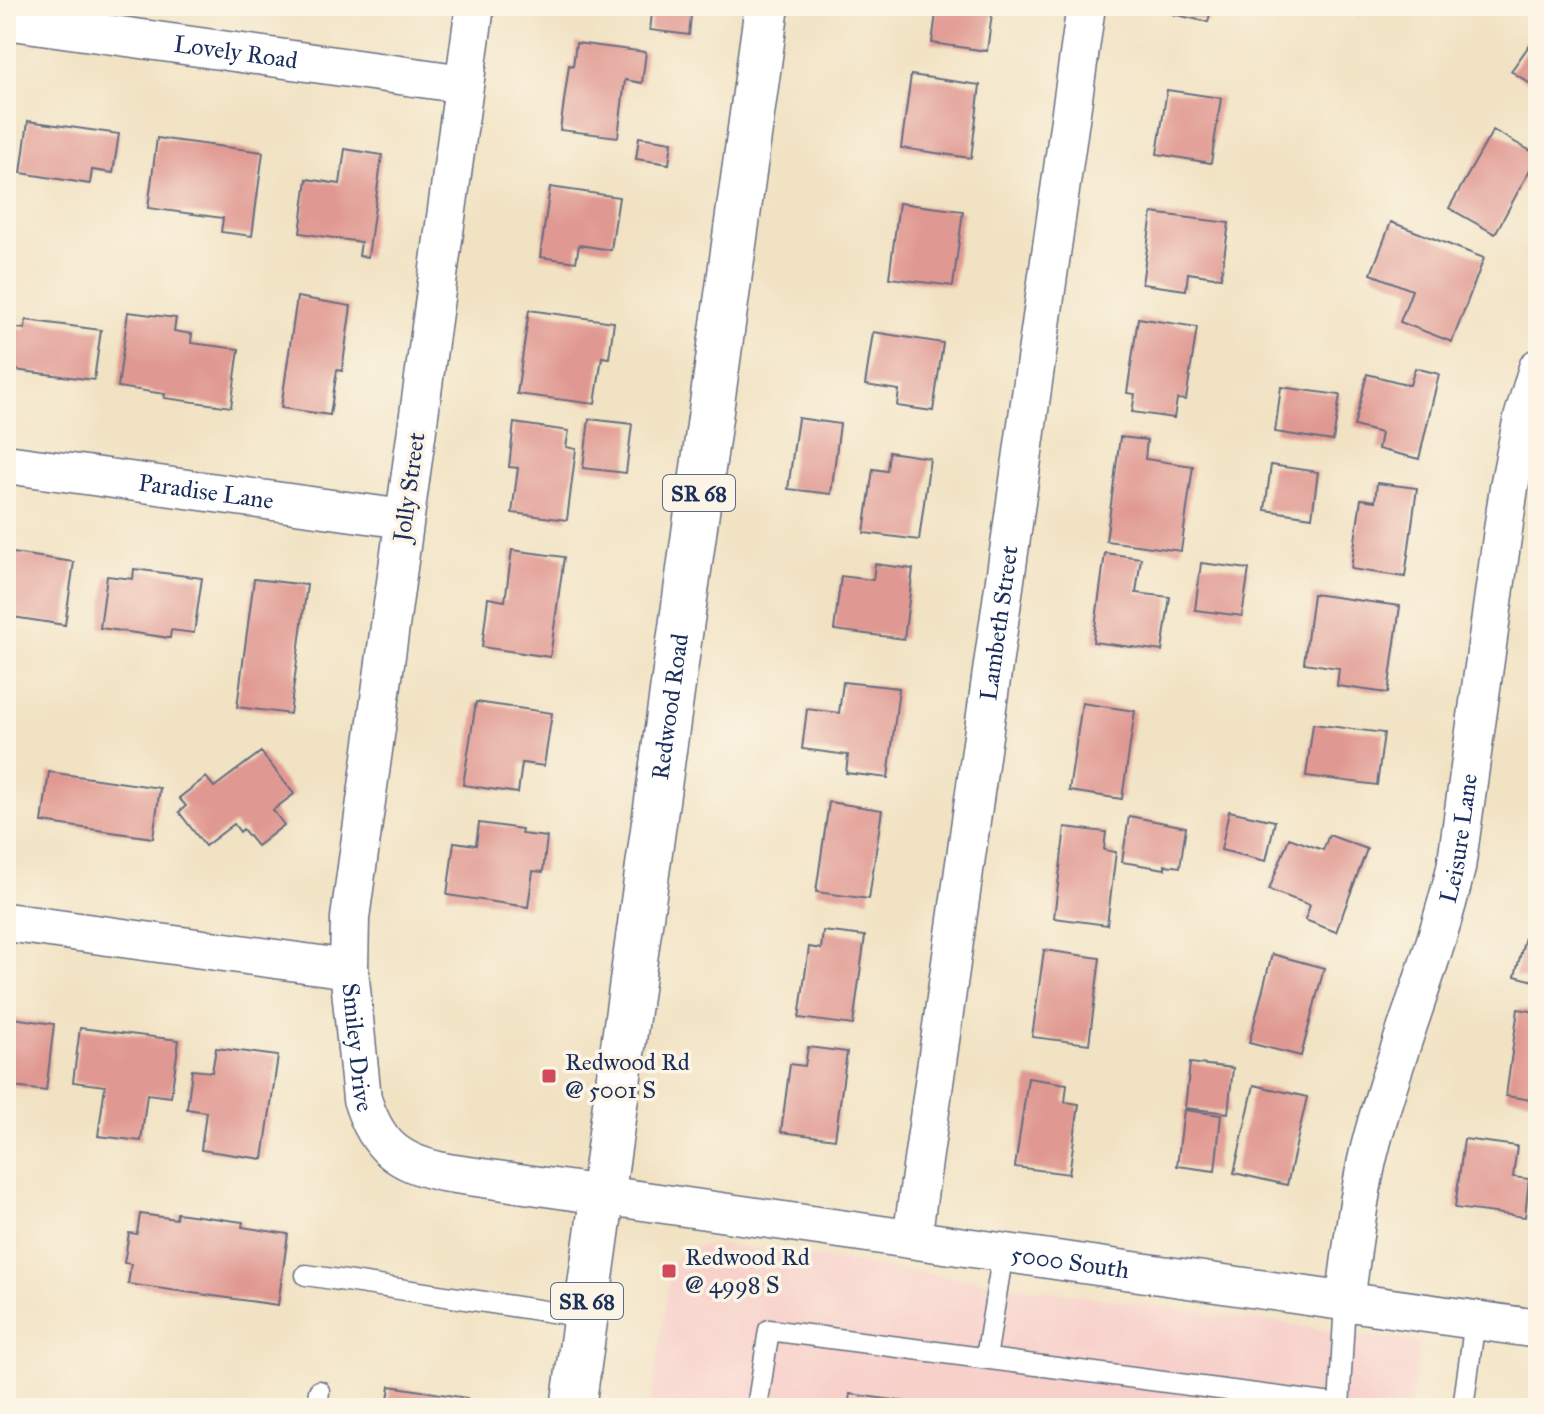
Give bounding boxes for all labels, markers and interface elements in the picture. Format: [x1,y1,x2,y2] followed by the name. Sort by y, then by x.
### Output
[172,29,300,76] street label: Lovely Road
[386,430,432,547] street label: Jolly Street
[137,467,276,516] street label: Paradise Lane
[663,475,735,511] road number: SR 68
[973,543,1025,703] street label: Lambeth Street
[645,632,695,782] street label: Redwood Road
[1433,772,1484,906] street label: Leisure Lane
[335,981,380,1116] street label: Smiley Drive
[565,1047,690,1105] place label: Redwood Rd @ 5001 S
[540,1067,558,1085] marker: Redwood Rd @ 5001 S
[1009,1239,1131,1285] street label: 5000 South
[685,1242,810,1300] place label: Redwood Rd @ 4998 S
[660,1262,678,1280] marker: Redwood Rd @ 4998 S
[551,1283,623,1319] road number: SR 68

